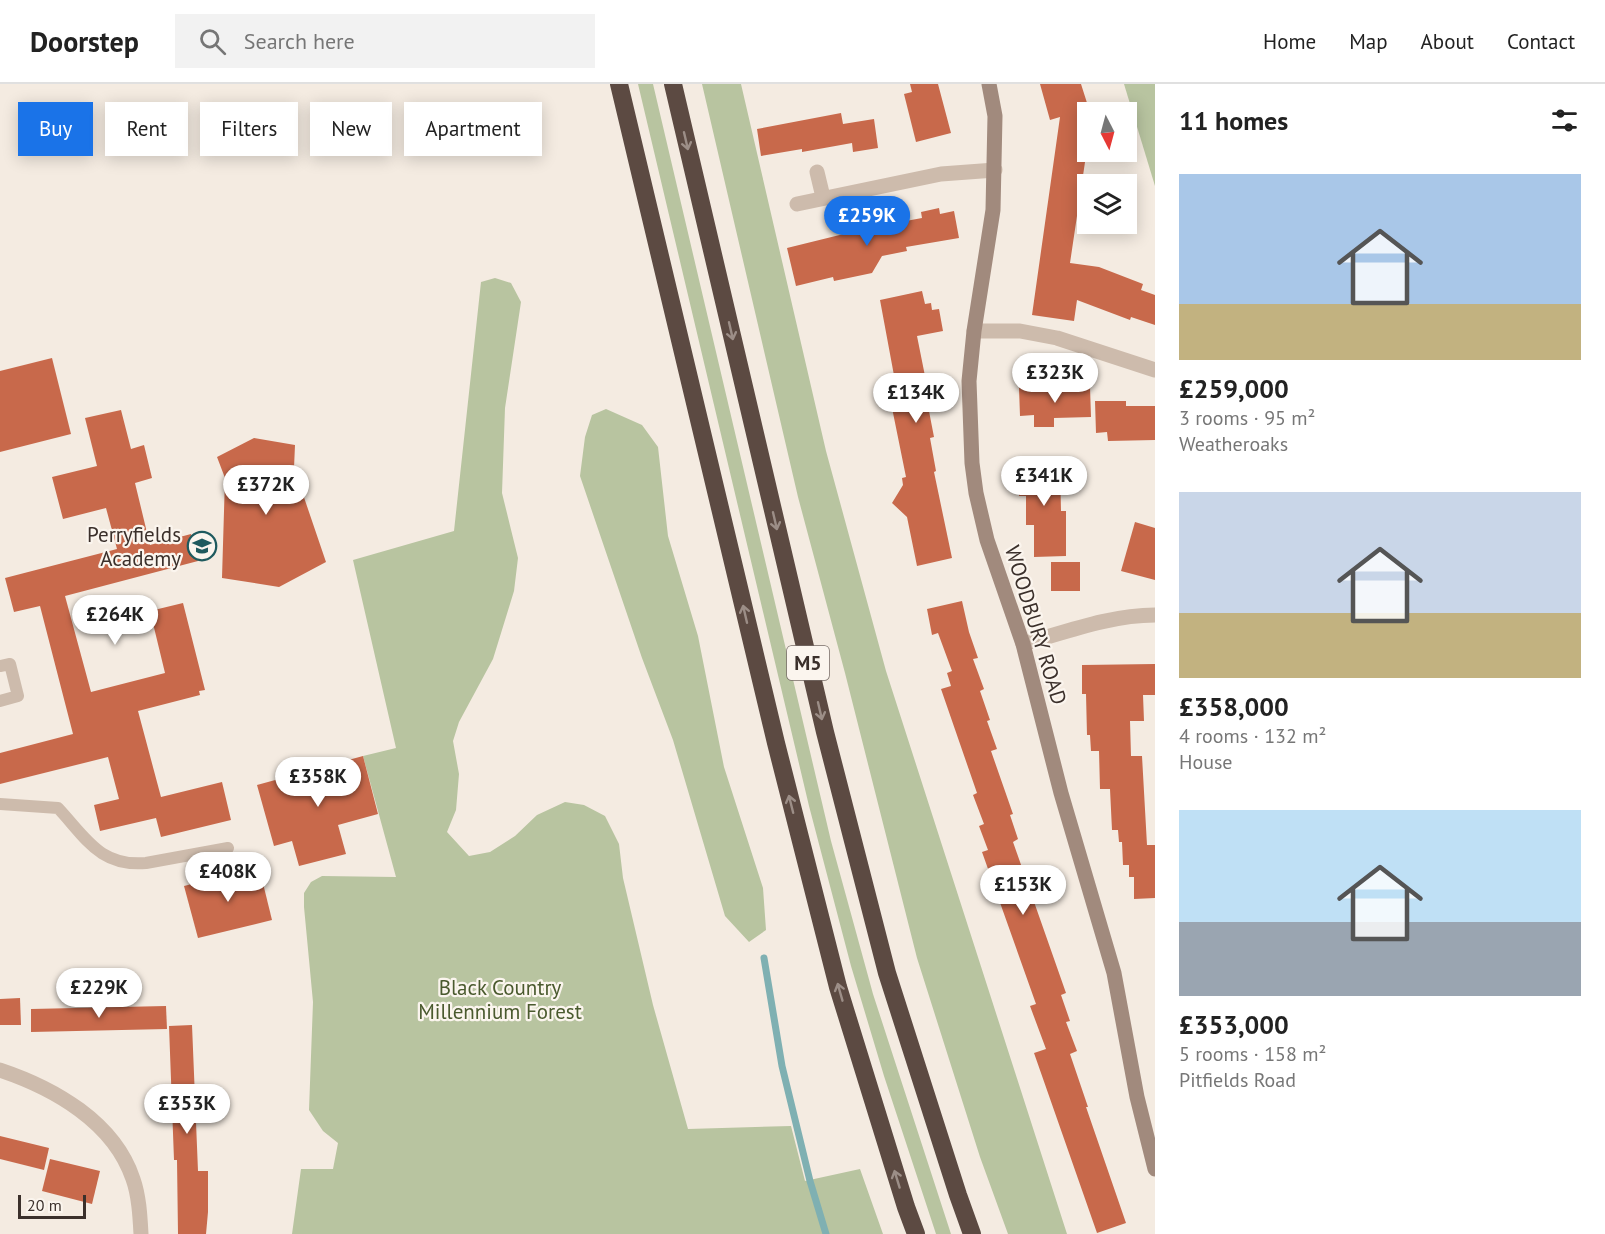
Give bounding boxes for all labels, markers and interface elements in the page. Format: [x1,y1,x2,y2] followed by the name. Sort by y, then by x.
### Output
[175,14,595,68] search box
[30,23,139,60] text: Doorstep
[196,25,229,58] icon: search
[244,27,355,55] text: Search here
[1263,28,1316,55] text: Home
[1349,28,1388,55] text: Map
[1421,28,1474,55] text: About
[1507,28,1575,55] text: Contact
[18,102,93,156] chip: Buy
[105,102,188,156] chip: Rent
[200,102,298,156] chip: Filters
[310,102,392,156] chip: New
[404,102,542,156] chip: Apartment
[1077,102,1137,162] north arrow
[1077,102,1137,234] map controls
[1179,104,1288,137] text: 11 homes
[1548,104,1581,137] icon: filters
[681,131,692,150] one-way arrow
[1077,174,1137,234] button: layers
[825,196,909,247] pin: £259K
[838,202,896,228] text: £259K
[1326,213,1434,321] icon: home
[725,321,737,340] one-way arrow
[1013,353,1097,404] pin: £323K
[1026,359,1084,385] text: £323K
[1179,372,1289,405] text: £259,000
[874,373,958,424] pin: £134K
[887,379,945,405] text: £134K
[1179,405,1315,431] text: 3 rooms · 95 m²
[1179,431,1288,457] text: Weatheroaks
[1002,456,1086,507] pin: £341K
[1015,462,1073,488] text: £341K
[224,465,308,516] pin: £372K
[237,471,295,497] text: £372K
[770,511,781,530] one-way arrow
[87,521,181,572] place label: Perryfields Academy
[186,530,218,562] school or university icon: Perryfields Academy
[1326,531,1434,639] icon: home
[999,542,1073,708] street label: WOODBURY ROAD
[73,595,157,646] pin: £264K
[86,601,144,627] text: £264K
[739,605,751,624] one-way arrow
[787,646,829,680] road number: M5
[1179,690,1289,723] text: £358,000
[814,701,826,720] one-way arrow
[1179,723,1326,749] text: 4 rooms · 132 m²
[1179,749,1233,775] text: House
[276,757,360,808] pin: £358K
[289,763,347,789] text: £358K
[785,794,797,813] one-way arrow
[1326,849,1434,957] icon: home
[186,852,270,903] pin: £408K
[199,858,257,884] text: £408K
[981,865,1065,916] pin: £153K
[994,871,1052,897] text: £153K
[57,968,141,1019] pin: £229K
[70,974,128,1000] text: £229K
[418,974,582,1025] park label: Black Country Millennium Forest
[834,983,845,1002] one-way arrow
[1179,1008,1289,1041] text: £353,000
[1179,1041,1326,1067] text: 5 rooms · 158 m²
[1179,1067,1296,1093] text: Pitfields Road
[145,1084,229,1135] pin: £353K
[158,1090,216,1116] text: £353K
[891,1170,902,1189] one-way arrow
[18,1192,86,1220] scale bar
[27,1195,62,1215] text: 20 m

